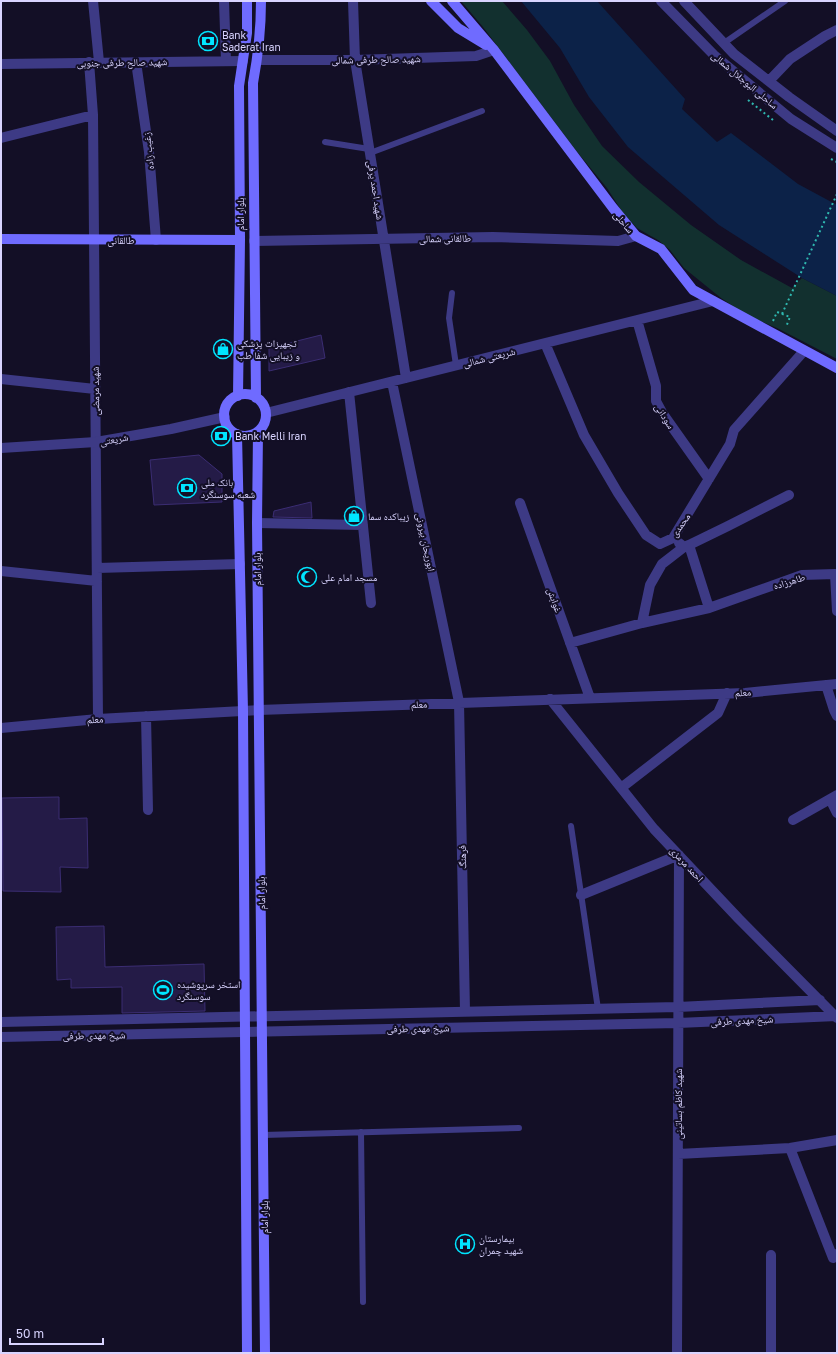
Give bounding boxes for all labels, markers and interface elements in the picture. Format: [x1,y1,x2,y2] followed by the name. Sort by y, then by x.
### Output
[222,29,281,53] place label: Bank Saderat Iran
[197,30,219,52] bank icon: Bank Saderat Iran
[709,49,781,112] street label: ساحلی البوجلال شمالی
[331,52,421,67] street label: شهید صالح طرفی شمالی
[77,55,168,70] street label: شهید صالح طرفی جنوبی
[140,131,156,170] street label: زغیب زاده
[364,159,387,221] street label: شهید احمد یرفی
[234,197,248,230] street label: بلوار امام
[611,209,637,236] street label: ساحلی
[419,232,472,245] street label: طالقانی شمالی
[107,234,135,247] street label: طالقانی
[237,337,300,362] place label: تجهیزات پزشکی و زیبایی شفا طب
[212,338,234,360] shop icon: تجهیزات پزشکی و زیبایی شفا طب
[462,345,517,370] street label: شریعتی شمالی
[89,366,102,416] street label: شهید مرمضی
[652,401,678,432] street label: سودانی
[210,425,232,447] bank icon: Bank Melli Iran
[235,430,306,442] place label: Bank Melli Iran
[99,431,130,448] street label: شریعتی
[201,476,256,500] place label: بانک ملی شعبه سوسنگرد
[176,477,198,499] bank icon: بانک ملی شعبه سوسنگرد
[343,505,365,527] shop icon: زیباکده سما
[368,510,410,522] place label: زیباکده سما
[668,510,694,540] street label: محمدی
[413,512,438,572] street label: ابوریحان بیرونی
[251,552,265,586] street label: بلوار امام
[296,566,318,588] mosque icon: مسجد امام علی
[772,570,807,592] street label: طاهرزاده
[321,571,378,585] place label: مسجد امام علی
[544,586,565,614] street label: غوابش
[734,686,752,700] street label: معلم
[411,698,428,712] street label: معلم
[86,712,104,728] street label: معلم
[667,844,706,885] street label: احمد مرمزی
[456,845,468,869] street label: فرهنگ
[255,876,269,910] street label: بلوار امام
[177,978,241,1002] place label: استخر سرپوشیده سوسنگرد
[152,979,174,1001] sports icon: استخر سرپوشیده سوسنگرد
[710,1012,774,1029] street label: شیخ مهدی طرفی
[386,1021,450,1036] street label: شیخ مهدی طرفی
[62,1028,126,1043] street label: شیخ مهدی طرفی
[672,1068,686,1140] street label: شهید کاظم بساتینی
[258,1200,272,1233] street label: بلوار امام
[479,1232,523,1257] place label: بیمارستان شهید چمران
[454,1233,476,1255] hospital icon: بیمارستان شهید چمران
[10,1320,103,1346] scale bar
[16,1326,44,1341] text: 50 m

